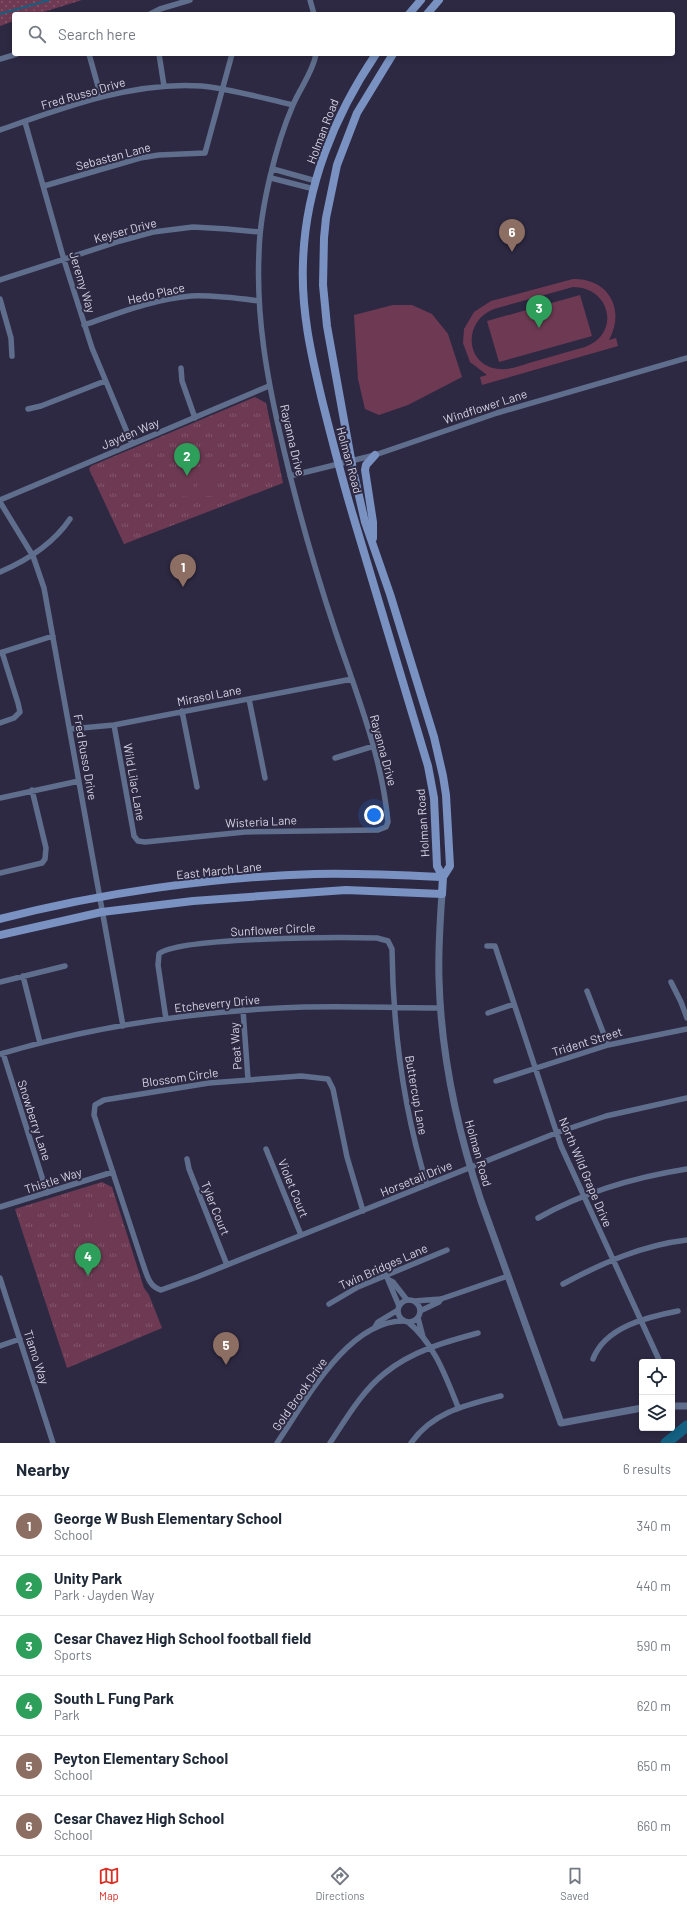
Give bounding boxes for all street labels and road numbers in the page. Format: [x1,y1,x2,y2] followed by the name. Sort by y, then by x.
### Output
[39,74,127,112] street label: Fred Russo Drive
[303,96,341,166] street label: Holman Road
[74,139,152,173] street label: Sebastan Lane
[92,215,158,245] street label: Keyser Drive
[67,250,99,315] street label: Jeremy Way
[126,280,186,306] street label: Hedo Place
[441,386,529,426] street label: Windflower Lane
[278,403,308,477] street label: Rayanna Drive
[99,414,162,451] street label: Jayden Way
[334,425,366,495] street label: Holman Road
[176,682,242,708] street label: Mirasol Lane
[72,713,100,801] street label: Fred Russo Drive
[368,713,400,787] street label: Rayanna Drive
[121,742,149,822] street label: Wild Lilac Lane
[413,788,431,858] street label: Holman Road
[225,812,297,830] street label: Wisteria Lane
[176,859,262,881] street label: East March Lane
[230,920,316,938] street label: Sunflower Circle
[174,992,260,1014] street label: Etcheverry Drive
[226,1021,244,1070] street label: Peat Way
[550,1024,624,1058] street label: Trident Street
[403,1054,431,1136] street label: Buttercup Lane
[141,1065,219,1089] street label: Blossom Circle
[15,1078,55,1162] street label: Snowberry Lane
[557,1115,615,1229] street label: North Wild Grape Drive
[463,1118,495,1188] street label: Holman Road
[276,1157,312,1219] street label: Violet Court
[378,1157,454,1199] street label: Horsetail Drive
[22,1164,84,1196] street label: Thistle Way
[199,1179,233,1237] street label: Tyler Court
[337,1240,429,1292] street label: Twin Bridges Lane
[22,1328,52,1386] street label: Tiamo Way
[269,1355,329,1433] street label: Gold Brook Drive

